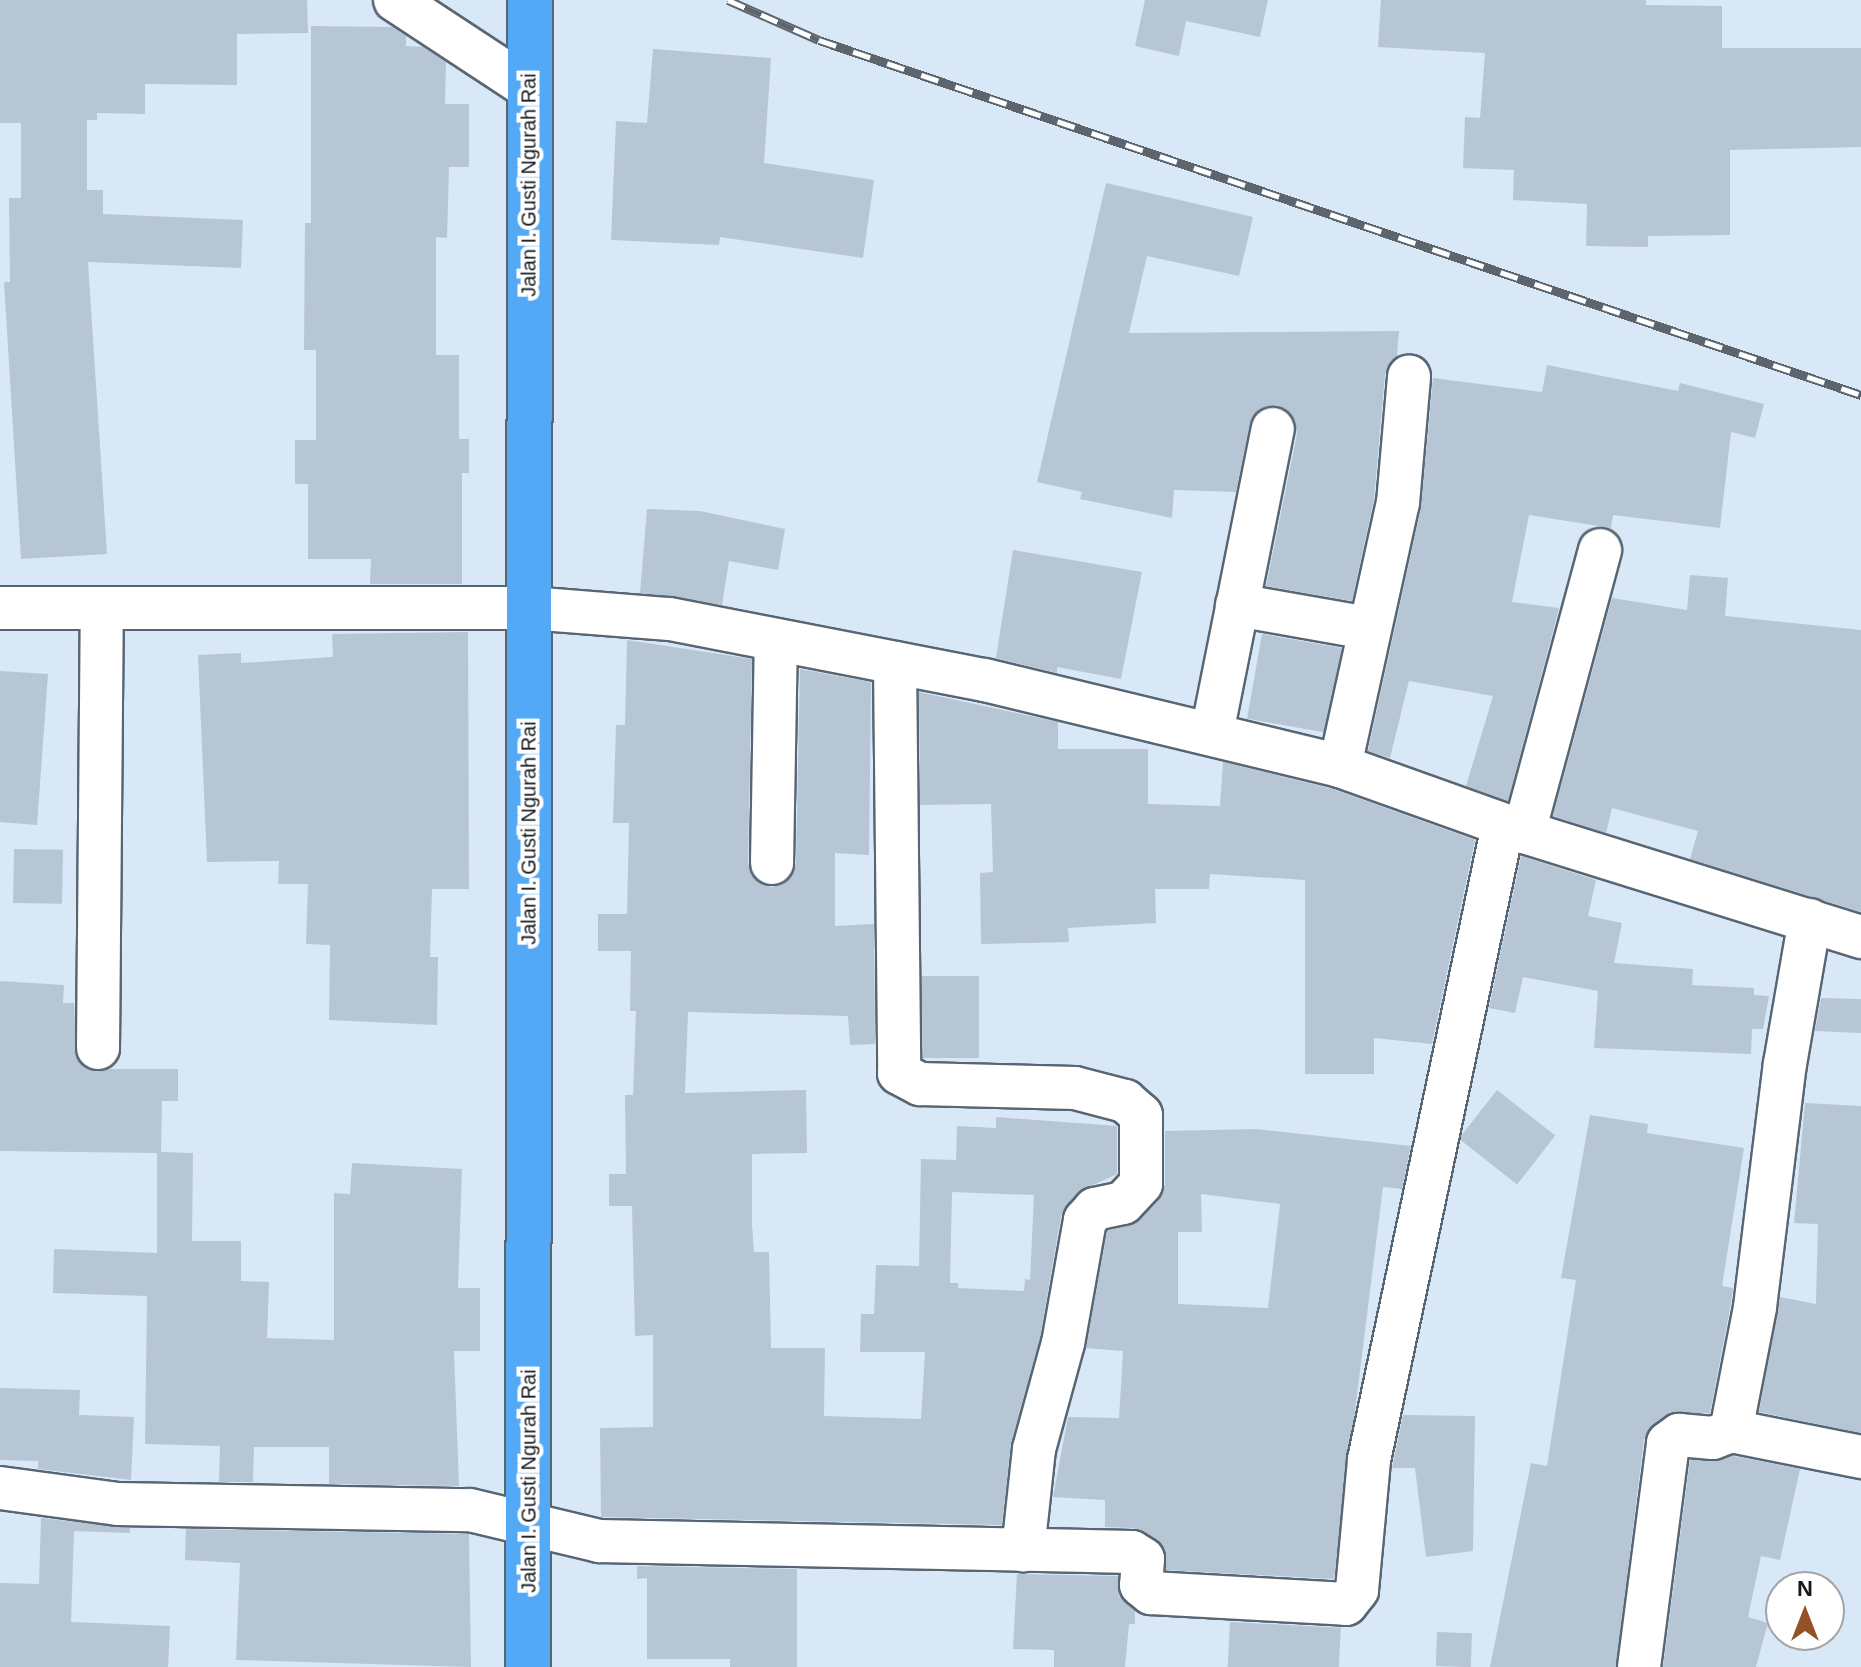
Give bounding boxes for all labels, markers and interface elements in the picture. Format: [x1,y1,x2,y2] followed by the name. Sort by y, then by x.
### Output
[517,73,541,297] street label: Jalan I. Gusti Ngurah Rai
[517,721,541,945] street label: Jalan I. Gusti Ngurah Rai
[517,1369,541,1593] street label: Jalan I. Gusti Ngurah Rai
[1765,1571,1845,1651] north arrow
[1797,1576,1813,1601] text: N

